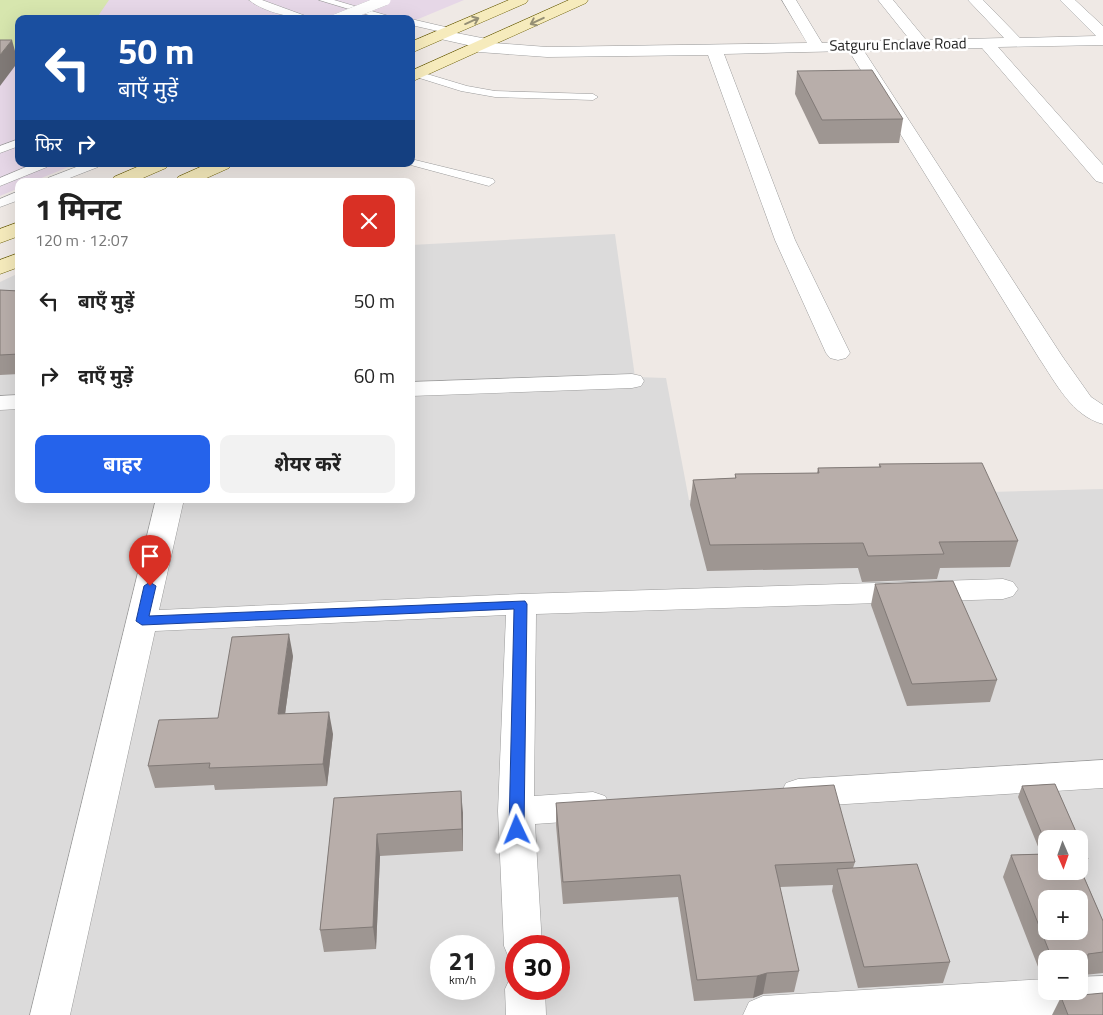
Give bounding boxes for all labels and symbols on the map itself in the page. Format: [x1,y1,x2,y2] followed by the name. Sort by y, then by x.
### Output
[464,16,479,26] one-way arrow
[530,16,545,26] one-way arrow
[829,31,967,57] street label: Satguru Enclave Road
[129,535,171,586] pin
[490,803,542,855] position arrow
[1038,830,1088,880] north arrow
[505,935,570,1000] speed limit sign: 30

